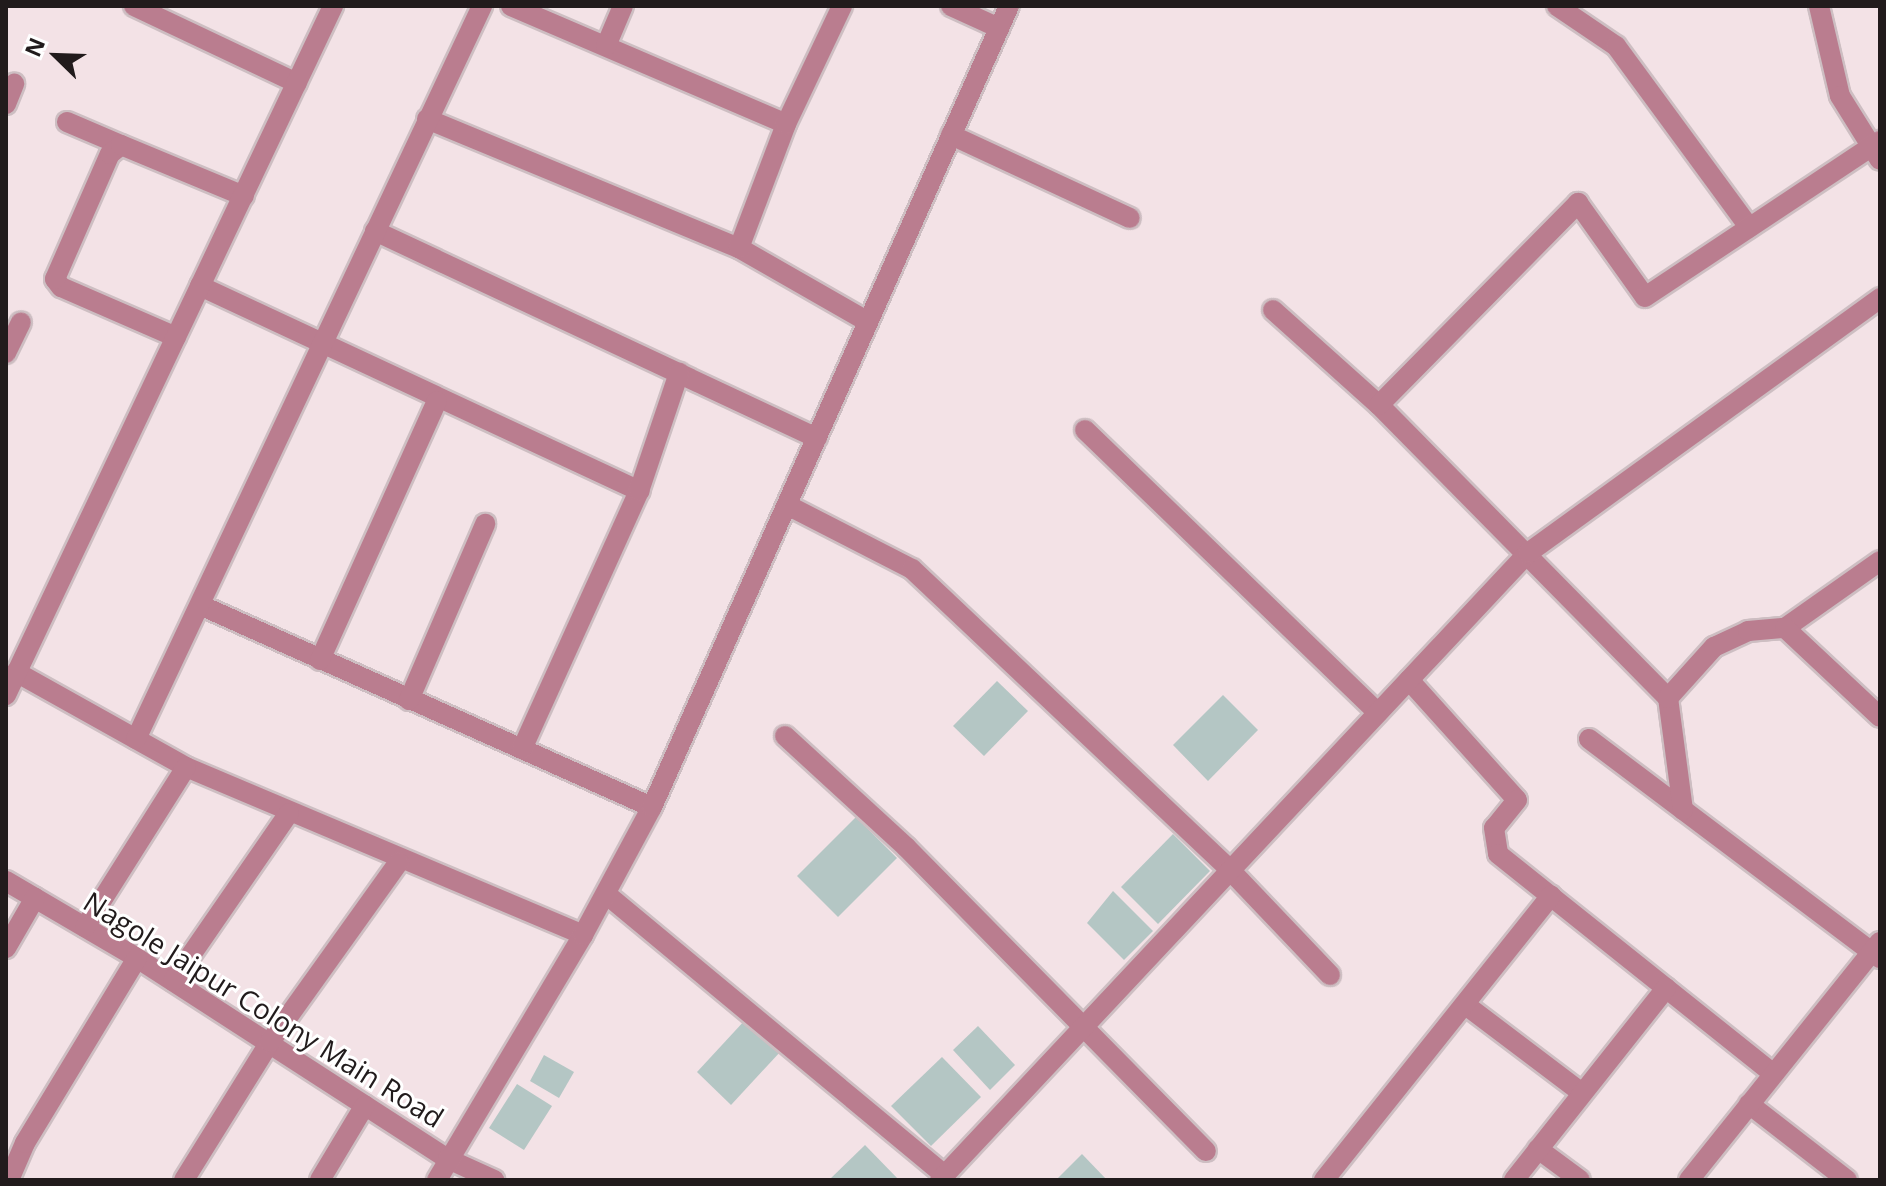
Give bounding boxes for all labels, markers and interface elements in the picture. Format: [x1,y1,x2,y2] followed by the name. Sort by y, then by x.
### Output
[16,16,96,96] north arrow
[17,33,51,61] text: N
[78,884,450,1134] street label: Nagole Jaipur Colony Main Road

